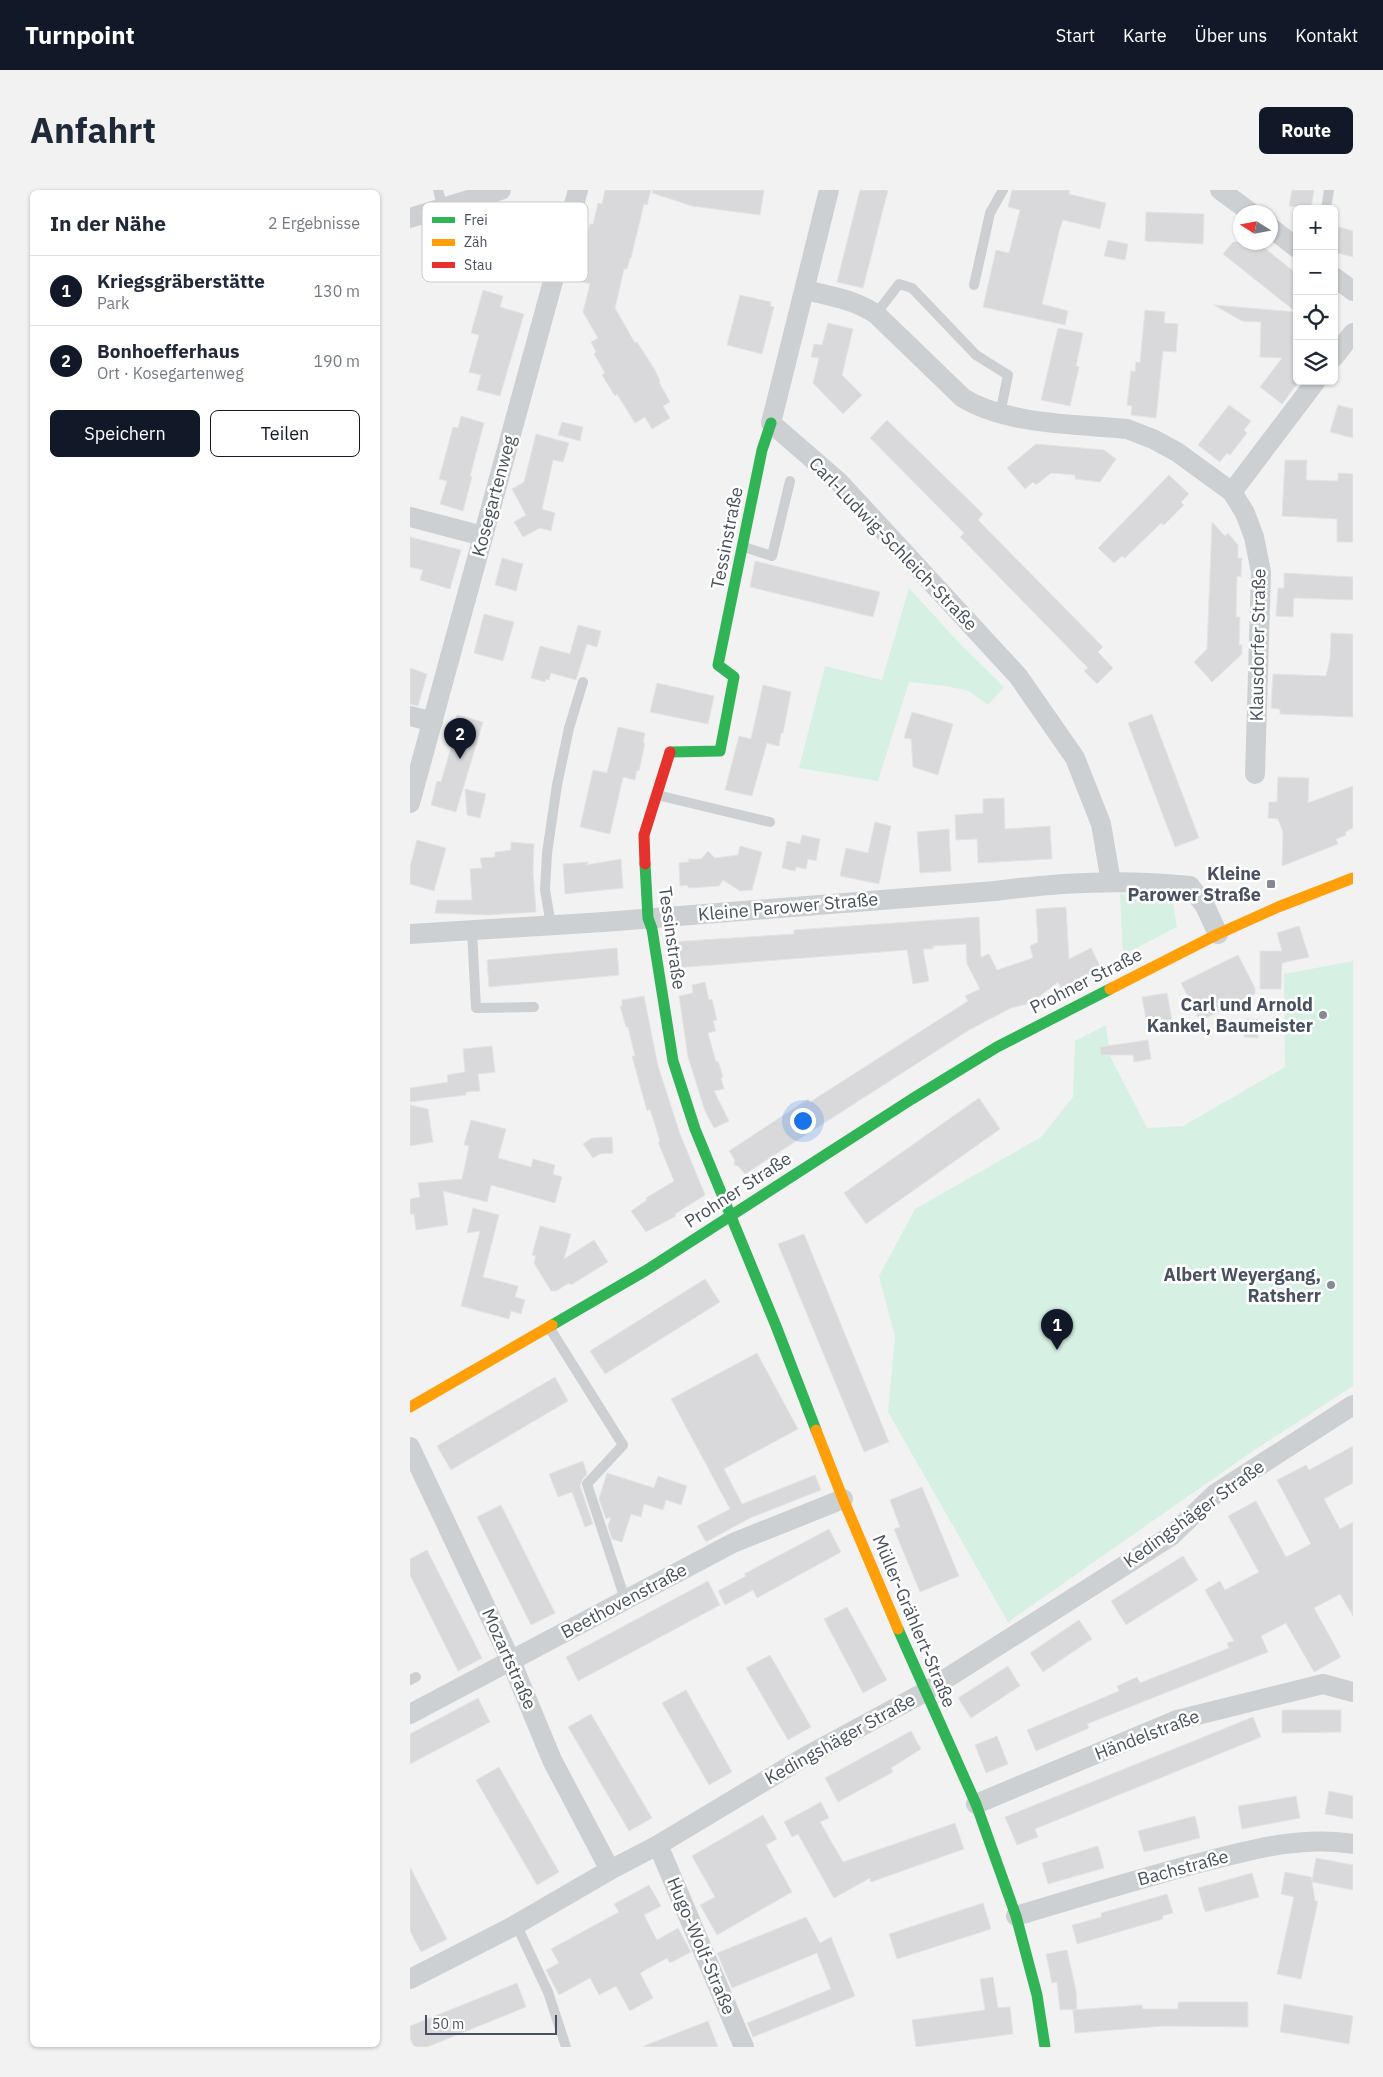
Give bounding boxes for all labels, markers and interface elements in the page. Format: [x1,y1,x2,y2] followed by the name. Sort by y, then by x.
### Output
[25,19,135,51] text: Turnpoint
[1056,24,1095,47] text: Start
[1123,24,1167,47] text: Karte
[1195,24,1267,47] text: Über uns
[1295,24,1358,47] text: Kontakt
[30,107,156,153] text: Anfahrt
[1259,107,1353,154] button: Route
[422,202,588,282] legend
[1233,205,1278,250] north arrow
[1293,205,1338,385] map controls
[1293,205,1338,250] button: +
[50,209,166,237] text: In der Nähe
[464,211,488,229] text: Frei
[268,213,360,233] text: 2 Ergebnisse
[464,233,488,251] text: Zäh
[1293,250,1338,295] button: −
[464,256,492,274] text: Stau
[97,269,265,293] text: Kriegsgräberstätte
[61,281,71,301] text: 1
[313,281,360,301] text: 130 m
[97,293,129,313] text: Park
[1293,295,1338,340] button: locate
[97,339,240,363] text: Bonhoefferhaus
[1293,340,1338,385] button: layers
[61,351,71,371] text: 2
[313,351,360,371] text: 190 m
[97,363,244,383] text: Ort · Kosegartenweg
[50,410,200,457] button: Speichern
[210,410,360,457] button: Teilen
[466,432,521,559] street label: Kosegartenweg
[804,452,983,635] street label: Carl-Ludwig-Schleich-Straße
[705,485,748,591] street label: Tessinstraße
[1245,568,1270,722] street label: Klausdorfer Straße
[444,718,476,759] pin: 2
[1128,862,1261,906] place label: Kleine Parower Straße
[1265,878,1277,890] marker: Kleine Parower Straße
[654,885,691,991] street label: Tessinstraße
[697,887,879,926] street label: Kleine Parower Straße
[1026,942,1146,1019] street label: Prohner Straße
[1147,993,1313,1037] place label: Carl und Arnold Kankel, Baumeister
[1317,1009,1329,1021] marker: Carl und Arnold Kankel, Baumeister
[790,1108,816,1134] your location
[680,1146,796,1233] street label: Prohner Straße
[1164,1263,1321,1307] place label: Albert Weyergang, Ratsherr
[1325,1279,1337,1291] marker: Albert Weyergang, Ratsherr
[1041,1309,1073,1350] pin: 1
[1119,1455,1269,1572] street label: Kedingshäger Straße
[868,1531,961,1711] street label: Müller-Grählert-Straße
[557,1558,691,1643] street label: Beethovenstraße
[477,1605,542,1713] street label: Mozartstraße
[760,1688,919,1789] street label: Kedingshäger Straße
[1091,1704,1203,1765] street label: Händelstraße
[1135,1844,1231,1891] street label: Bachstraße
[662,1873,741,2018] street label: Hugo-Wolf-Straße
[425,2012,558,2035] scale bar
[432,2015,464,2033] text: 50 m

